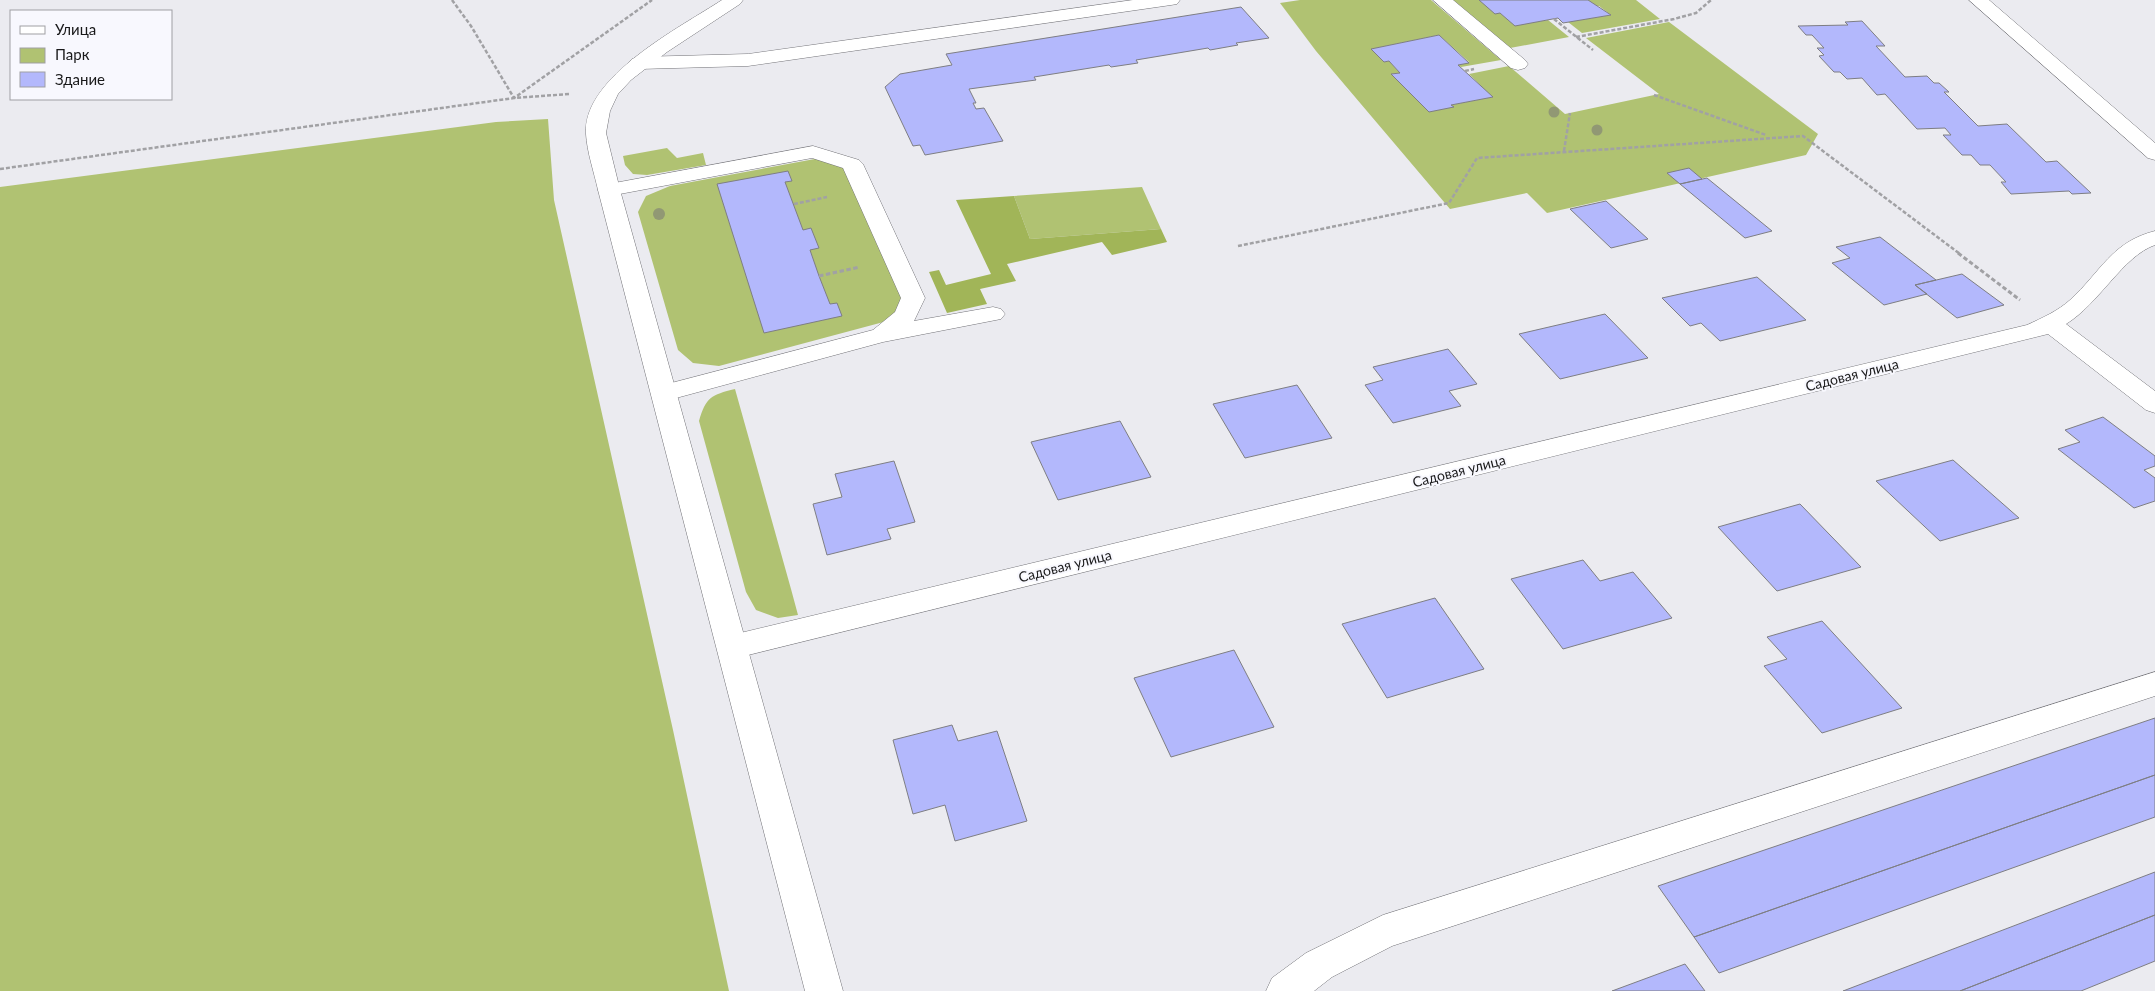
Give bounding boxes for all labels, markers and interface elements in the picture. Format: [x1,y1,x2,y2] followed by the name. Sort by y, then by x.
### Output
[10,10,172,100] legend
[55,20,96,38] text: Улица
[55,45,90,63] text: Парк
[55,70,105,88] text: Здание
[1804,355,1900,394] street label: Садовая улица
[1411,451,1507,490] street label: Садовая улица
[1017,546,1113,585] street label: Садовая улица

